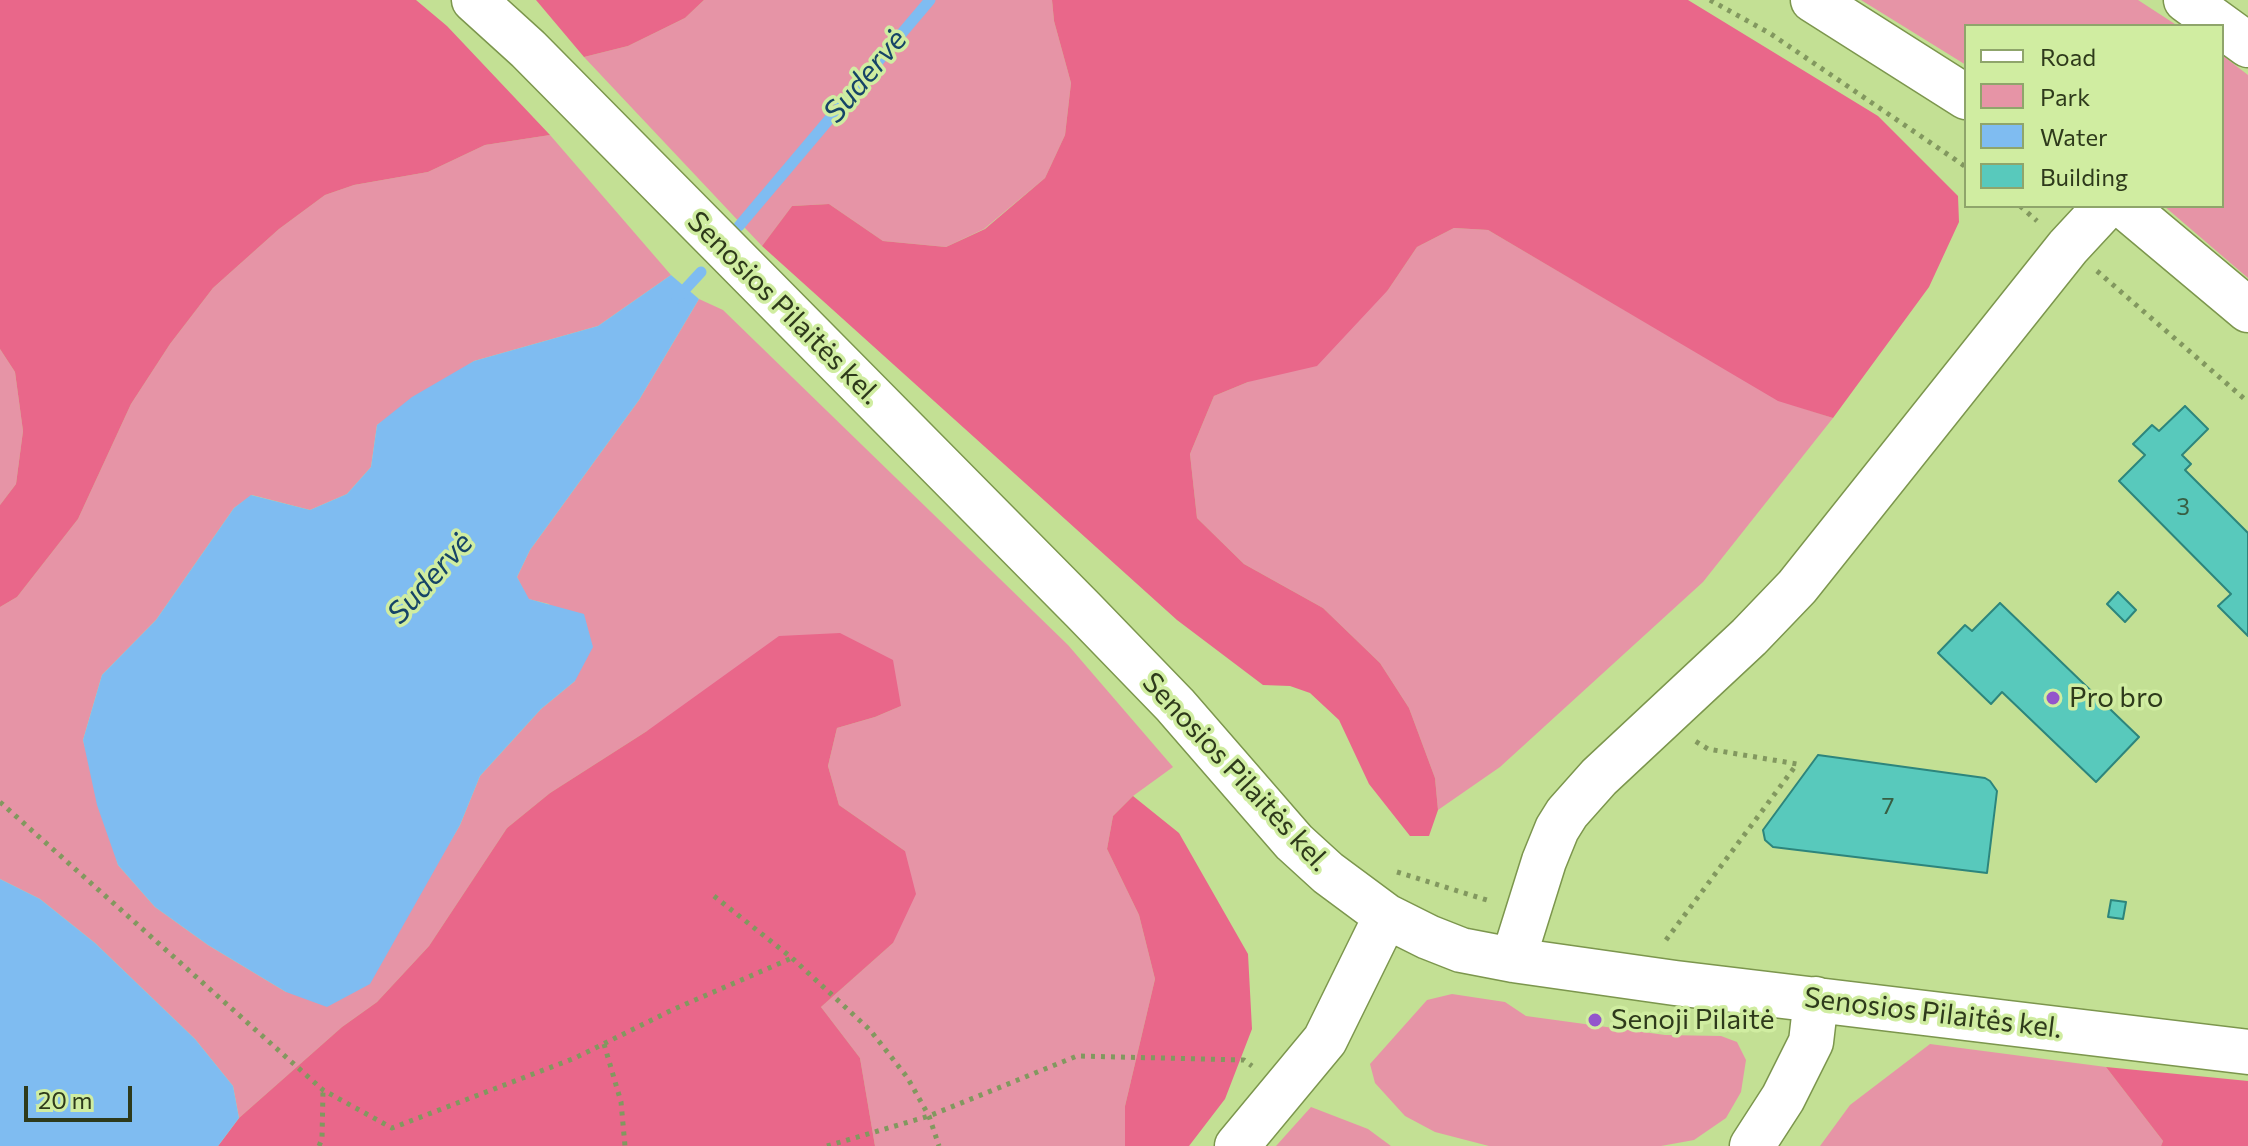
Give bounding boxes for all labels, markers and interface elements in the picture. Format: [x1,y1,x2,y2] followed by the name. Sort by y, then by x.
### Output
[816,22,914,130] water label: Sudervė
[1964,24,2224,208] legend
[2040,42,2096,71] text: Road
[2040,82,2090,111] text: Park
[2040,122,2108,151] text: Water
[2040,162,2128,191] text: Building
[681,205,887,411] street label: Senosios Pilaitės kel.
[2176,493,2190,521] house number: 3
[380,525,480,631] water label: Sudervė
[1135,666,1337,878] street label: Senosios Pilaitės kel.
[2069,681,2163,715] place label: Pro bro
[2044,689,2062,707] marker: Pro bro
[1882,792,1894,820] house number: 7
[1802,981,2064,1045] street label: Senosios Pilaitės kel.
[1611,1003,1774,1037] place label: Senoji Pilaitė
[1586,1011,1604,1029] marker: Senoji Pilaitė
[28,1070,136,1120] scale bar
[38,1085,92,1114] text: 20 m

